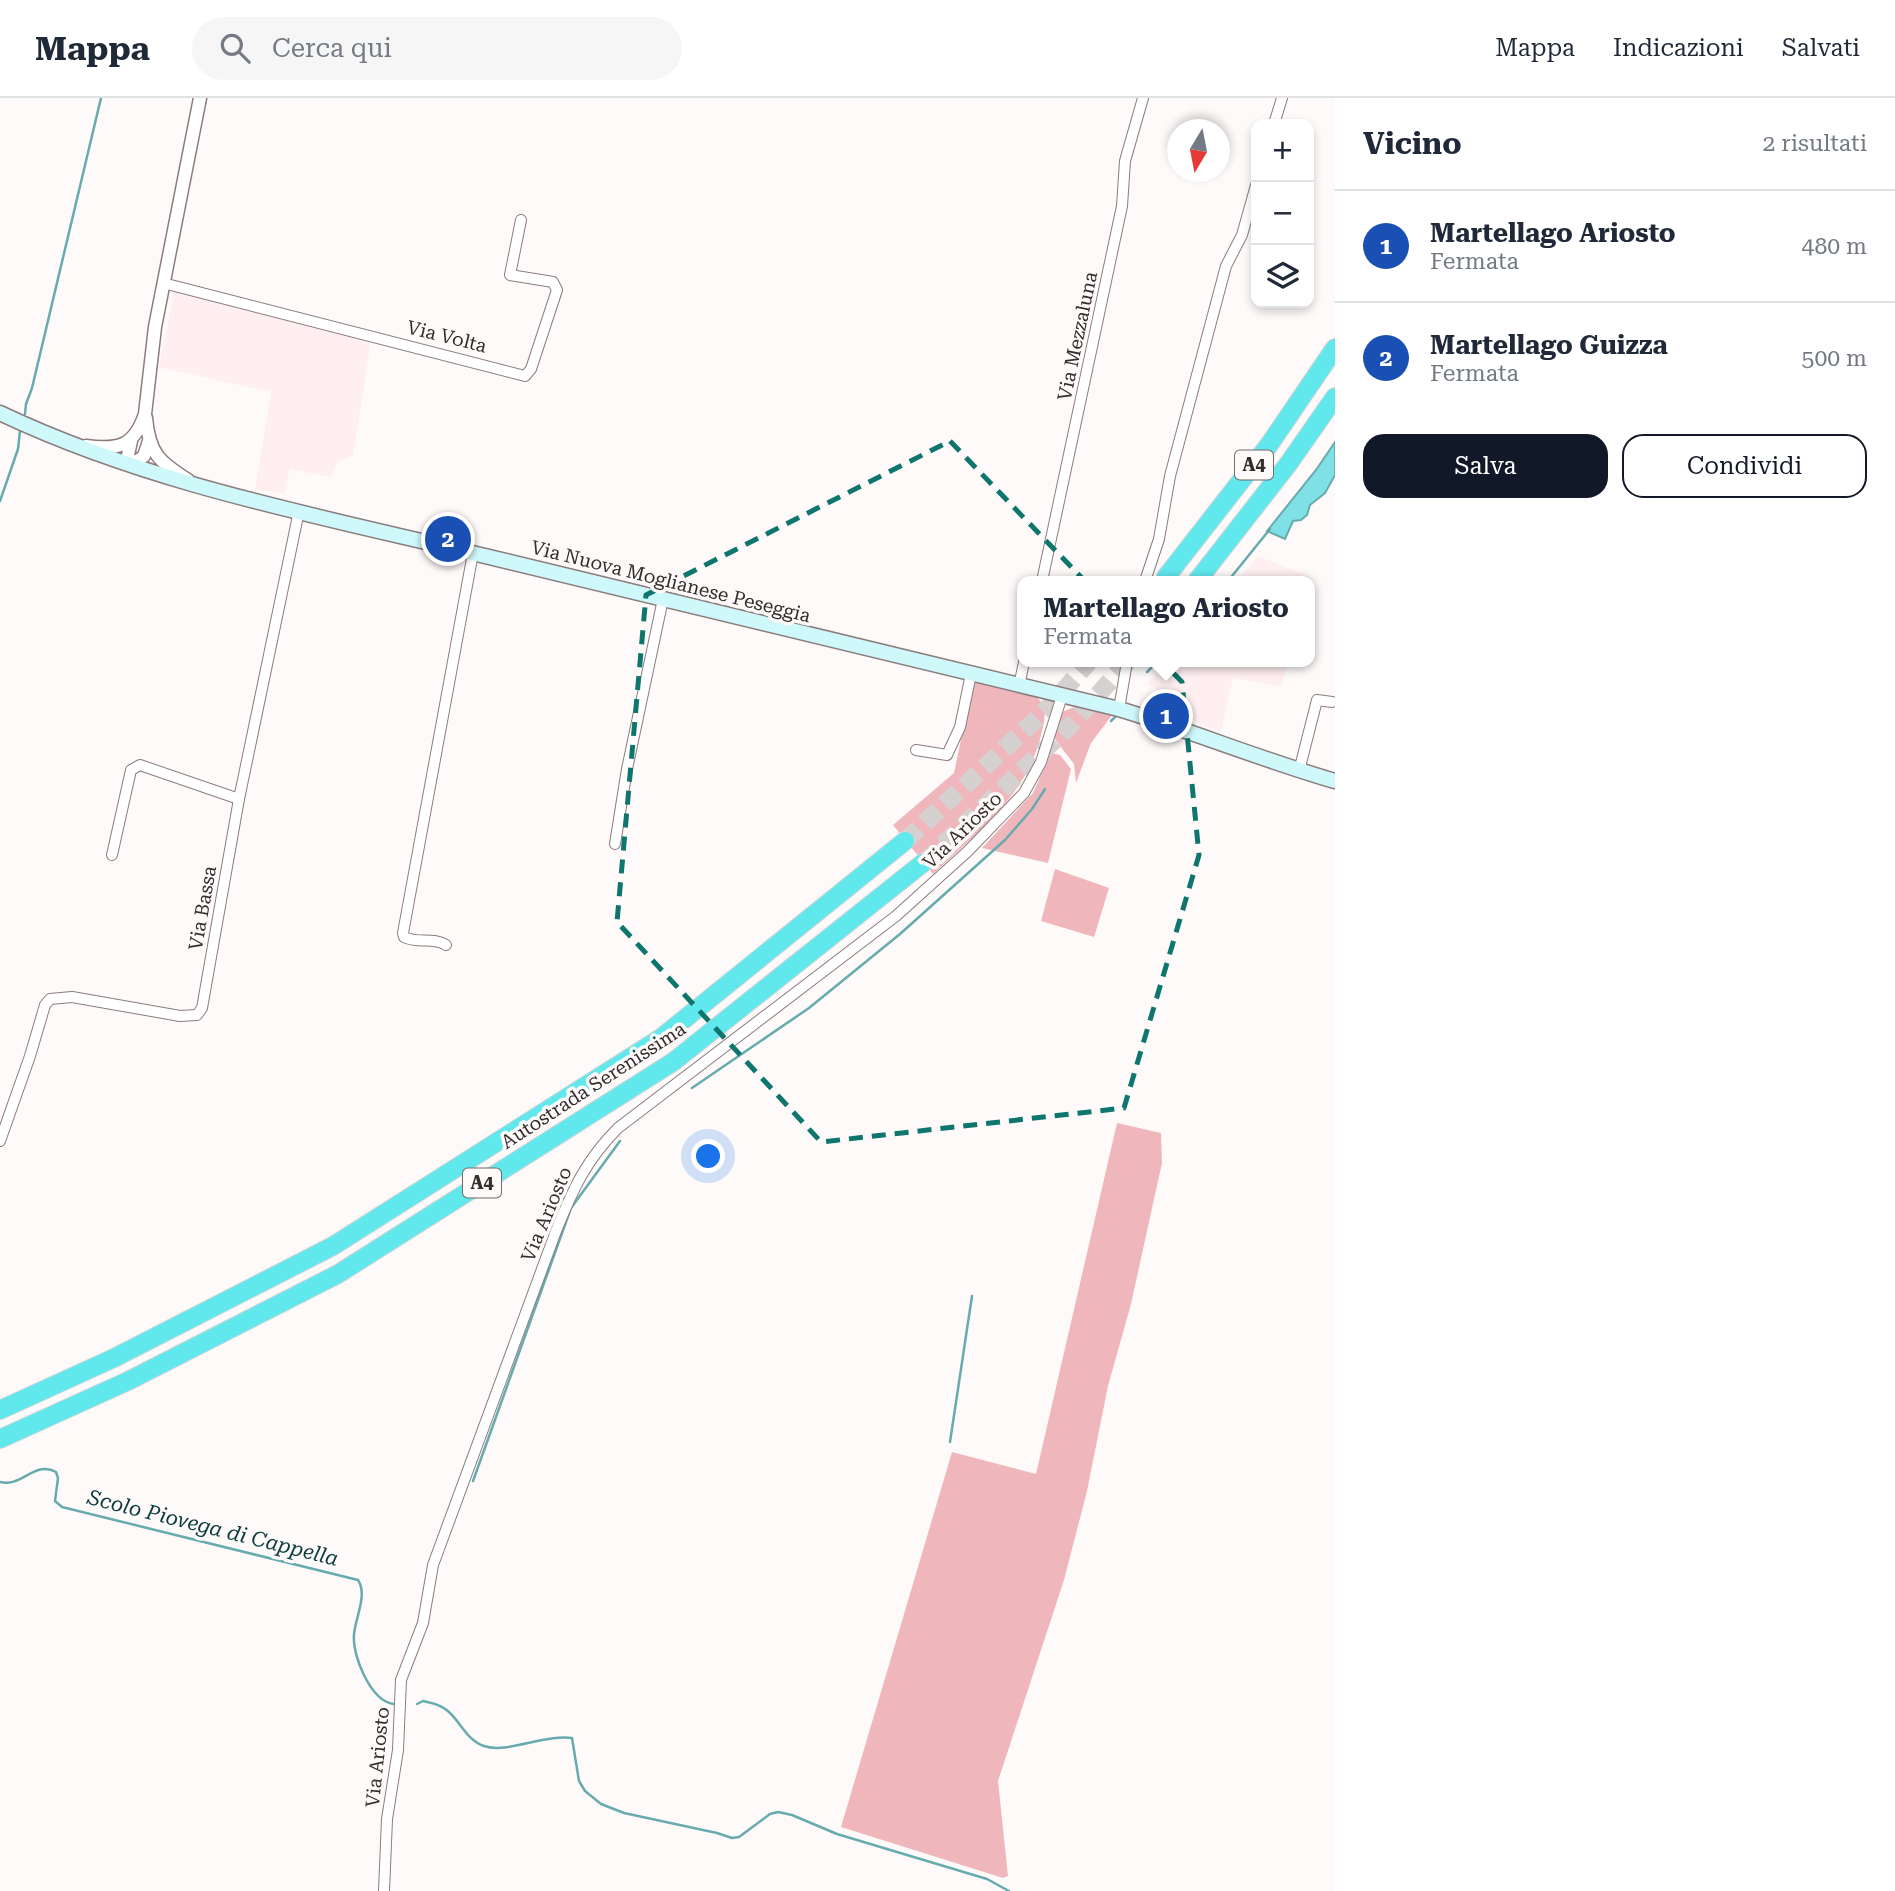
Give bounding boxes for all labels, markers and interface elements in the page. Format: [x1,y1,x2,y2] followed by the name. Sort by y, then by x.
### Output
[192,17,682,80] search box
[35,29,150,68] text: Mappa
[216,29,254,67] icon: search
[272,33,392,63] text: Cerca qui
[1495,34,1575,62] text: Mappa
[1613,34,1744,62] text: Indicazioni
[1782,34,1860,62] text: Salvati
[1167,119,1230,182] north arrow
[1251,119,1314,308] map controls
[1251,119,1314,182] button: +
[1363,126,1462,161] text: Vicino
[1763,130,1867,157] text: 2 risultati
[1251,182,1314,245] button: −
[1430,218,1676,248] text: Martellago Ariosto
[1380,233,1392,260] text: 1
[1802,233,1867,260] text: 480 m
[1251,245,1314,308] button: layers
[1430,248,1519,275] text: Fermata
[1053,269,1103,403] street label: Via Mezzaluna
[405,315,490,358] street label: Via Volta
[1430,330,1668,360] text: Martellago Guizza
[1380,345,1392,372] text: 2
[1802,345,1867,372] text: 500 m
[1430,360,1519,387] text: Fermata
[1363,434,1608,498] button: Salva
[1622,434,1867,498] button: Condividi
[1235,450,1273,480] road number: A4
[425,513,471,565] pin: 2
[529,536,814,628] street label: Via Nuova Moglianese Peseggia
[1017,576,1315,667] popup
[1043,593,1289,623] text: Martellago Ariosto
[1043,623,1132,650] text: Fermata
[1143,690,1189,742] pin: 1
[918,787,1007,874] street label: Via Ariosto
[184,863,221,952] street label: Via Bassa
[497,1017,690,1154] street label: Autostrada Serenissima
[691,1139,725,1173] your location
[516,1163,577,1265] street label: Via Ariosto
[463,1168,501,1198] road number: A4
[84,1485,341,1571] water label: Scolo Piovega di Cappella
[361,1706,394,1808] street label: Via Ariosto

